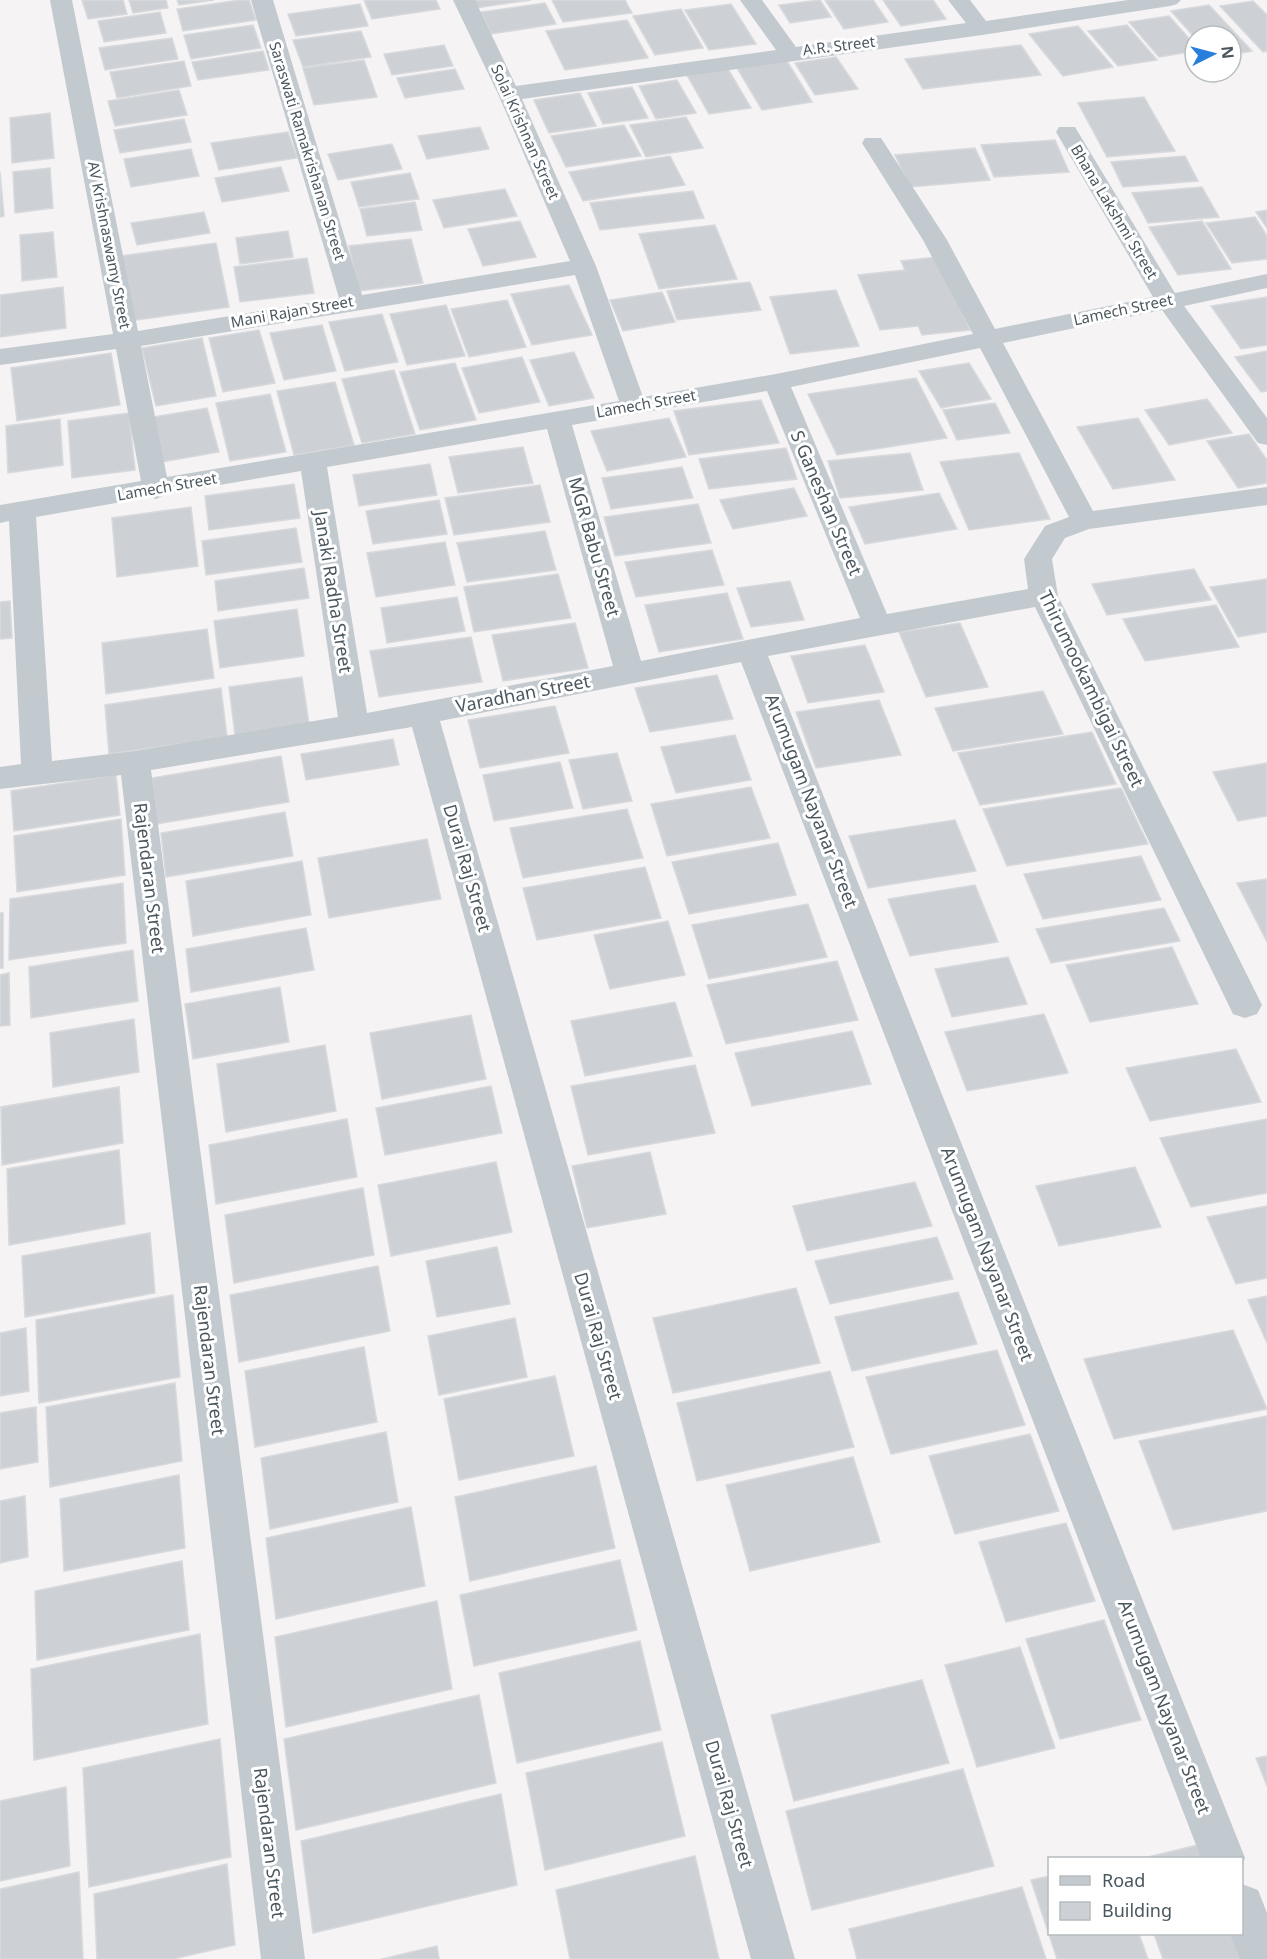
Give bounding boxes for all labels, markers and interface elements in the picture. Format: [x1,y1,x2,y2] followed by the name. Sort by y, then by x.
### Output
[1183,24,1243,84] north arrow
[802,31,877,59] street label: A.R. Street
[265,39,351,263] street label: Saraswati Ramakrishanan Street
[1216,45,1240,60] text: N
[487,61,565,203] street label: Solai Krishnan Street
[1067,141,1163,283] street label: Bhana Lakshmi Street
[84,159,136,331] street label: AV Krishnaswamy Street
[1071,289,1175,329] street label: Lamech Street
[229,290,355,332] street label: Mani Rajan Street
[594,384,698,422] street label: Lamech Street
[786,427,868,579] street label: S Ganeshan Street
[115,467,219,505] street label: Lamech Street
[564,474,627,620] street label: MGR Babu Street
[309,507,359,675] street label: Janaki Radha Street
[1034,586,1150,791] street label: Thirumookambigai Street
[454,668,592,718] street label: Varadhan Street
[760,690,864,912] street label: Arumugam Nayanar Street
[129,801,171,955] street label: Rajendaran Street
[438,801,498,935] street label: Durai Raj Street
[936,1143,1040,1365] street label: Arumugam Nayanar Street
[569,1269,629,1403] street label: Durai Raj Street
[189,1283,231,1437] street label: Rajendaran Street
[1113,1596,1217,1818] street label: Arumugam Nayanar Street
[700,1737,760,1871] street label: Durai Raj Street
[249,1766,291,1920] street label: Rajendaran Street
[1048,1857,1243,1935] legend
[1102,1868,1145,1892] text: Road
[1102,1898,1172,1922] text: Building

